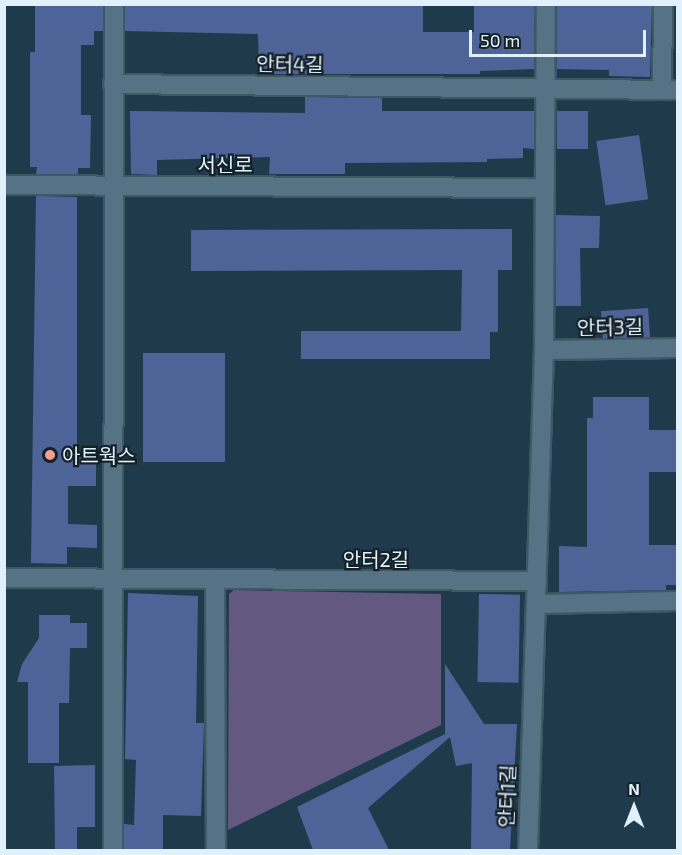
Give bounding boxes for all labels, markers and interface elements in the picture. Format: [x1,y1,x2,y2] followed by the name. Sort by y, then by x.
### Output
[472,18,649,56] scale bar
[480,29,520,51] text: 50 m
[256,51,324,77] street label: 안터4길
[197,152,253,176] street label: 서신로
[577,314,643,340] street label: 안터3길
[62,443,136,467] place label: 아트웍스
[43,448,57,462] marker: 아트웍스
[343,547,409,571] street label: 안터2길
[494,764,520,828] street label: 안터1길
[604,777,664,837] north arrow
[628,779,640,798] text: N

